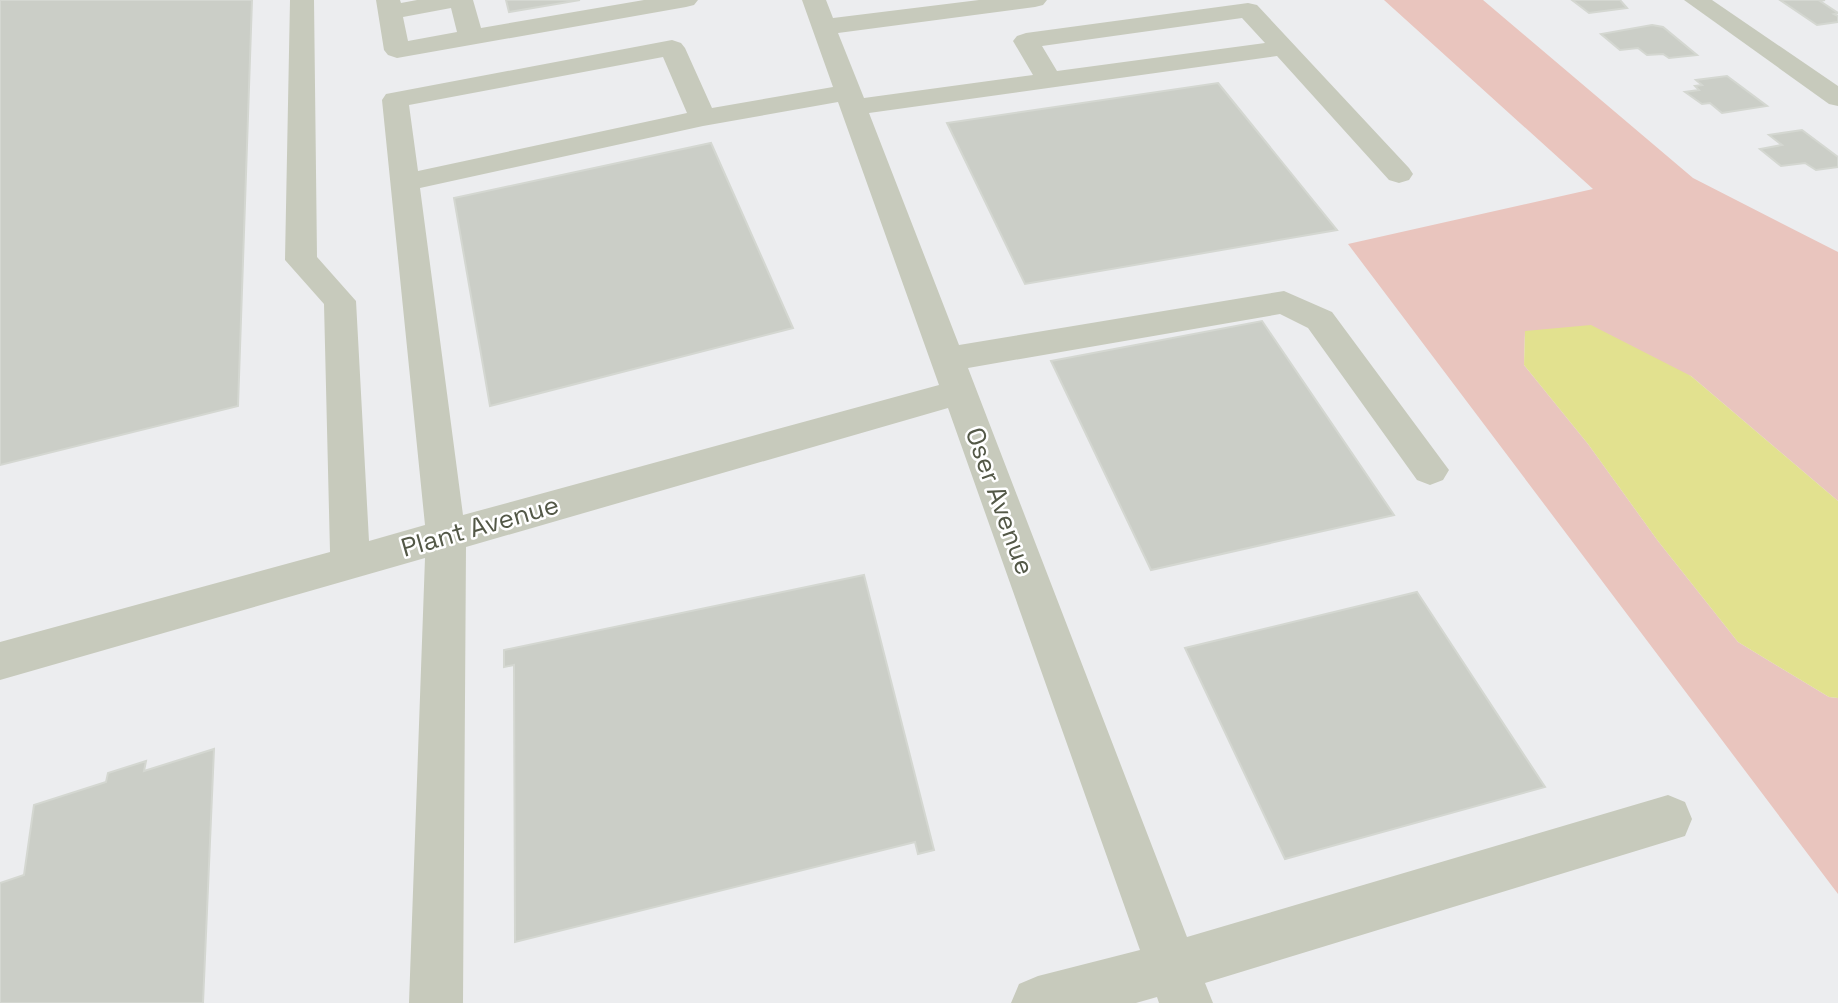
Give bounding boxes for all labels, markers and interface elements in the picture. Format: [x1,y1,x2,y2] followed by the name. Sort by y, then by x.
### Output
[958,423,1042,579] street label: Oser Avenue
[397,487,563,565] street label: Plant Avenue

